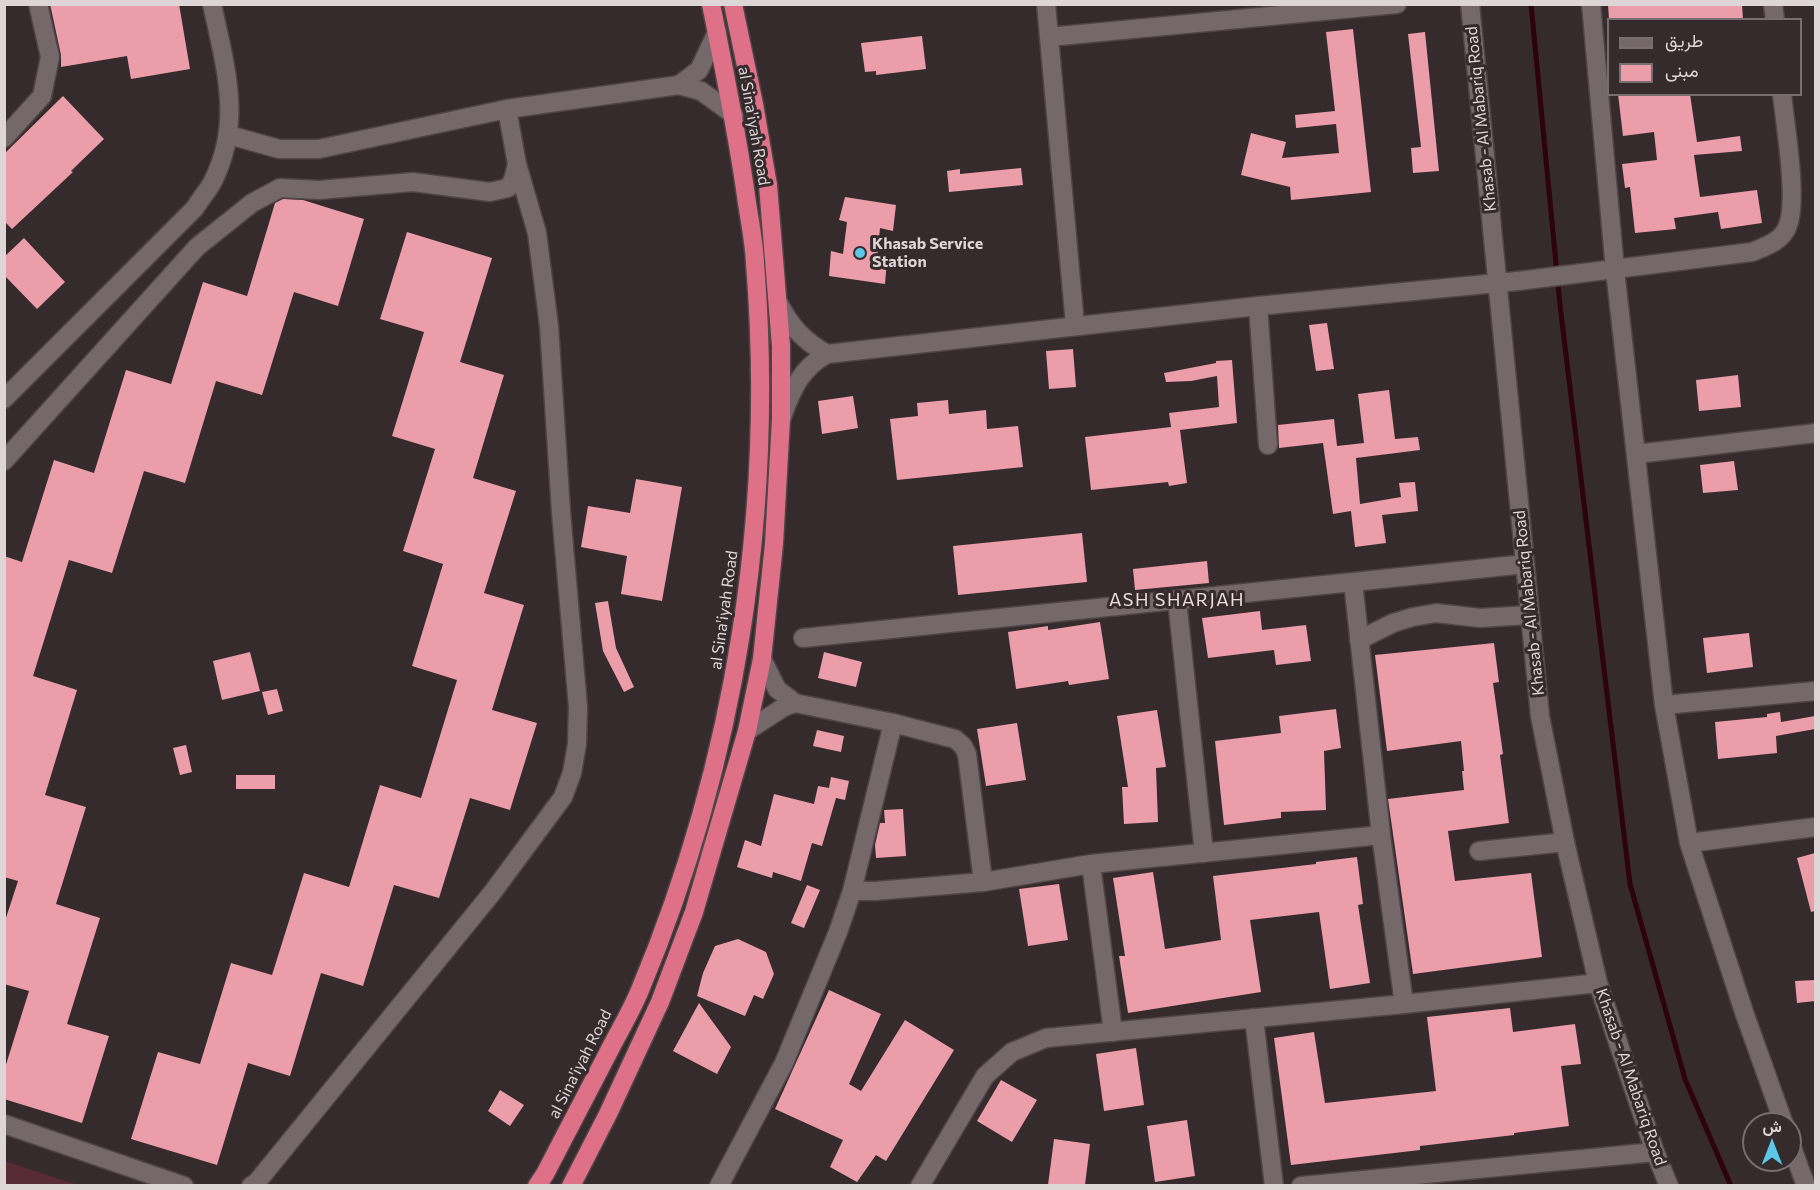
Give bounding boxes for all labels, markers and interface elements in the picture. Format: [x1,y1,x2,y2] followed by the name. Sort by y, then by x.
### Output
[1607,18,1802,96] legend
[1462,25,1500,213] street label: Khasab - Al Mabariq Road
[1665,29,1703,51] text: طريق
[1665,59,1699,81] text: مبنى
[734,65,774,187] street label: al Sina'iyah Road
[872,234,983,272] place label: Khasab Service Station
[853,246,867,260] marker: Khasab Service Station
[1510,509,1548,697] street label: Khasab - Al Mabariq Road
[706,549,742,671] street label: al Sina'iyah Road
[1109,589,1245,611] district label: ASH SHARJAH
[1592,986,1670,1168] street label: Khasab - Al Mabariq Road
[544,1006,616,1122] street label: al Sina'iyah Road
[1742,1112,1802,1172] north arrow
[1762,1116,1782,1135] text: ش

